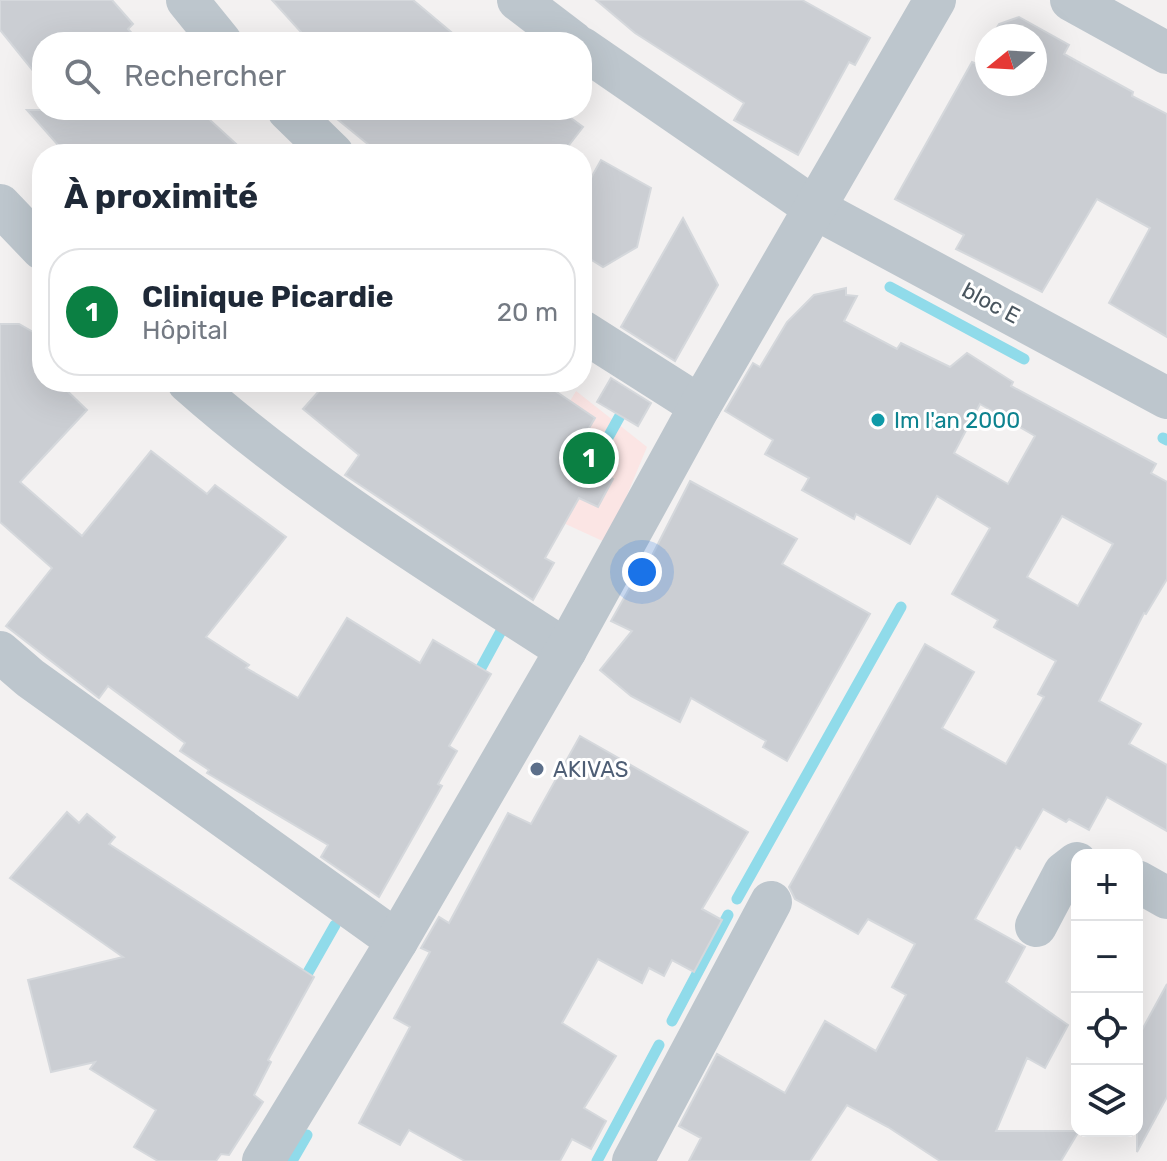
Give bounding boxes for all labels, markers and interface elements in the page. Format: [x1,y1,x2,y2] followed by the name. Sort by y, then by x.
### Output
[975,24,1047,96] north arrow
[32,32,592,120] search box
[60,54,104,98] icon: search
[124,58,286,94] text: Rechercher
[64,176,258,217] text: À proximité
[957,277,1025,329] street label: bloc E
[142,279,394,315] text: Clinique Picardie
[86,297,98,328] text: 1
[497,297,558,328] text: 20 m
[142,315,228,346] text: Hôpital
[894,407,1020,434] place label: Im l'an 2000
[869,411,887,429] marker: Im l'an 2000
[563,428,615,488] pin: 1
[622,552,662,592] your location
[553,756,629,783] place label: AKIVAS
[528,760,546,778] marker: AKIVAS
[1071,849,1143,1137] map controls
[1071,849,1143,921] button: +
[1071,921,1143,993] button: −
[1071,993,1143,1065] button: locate
[1071,1065,1143,1137] button: layers

